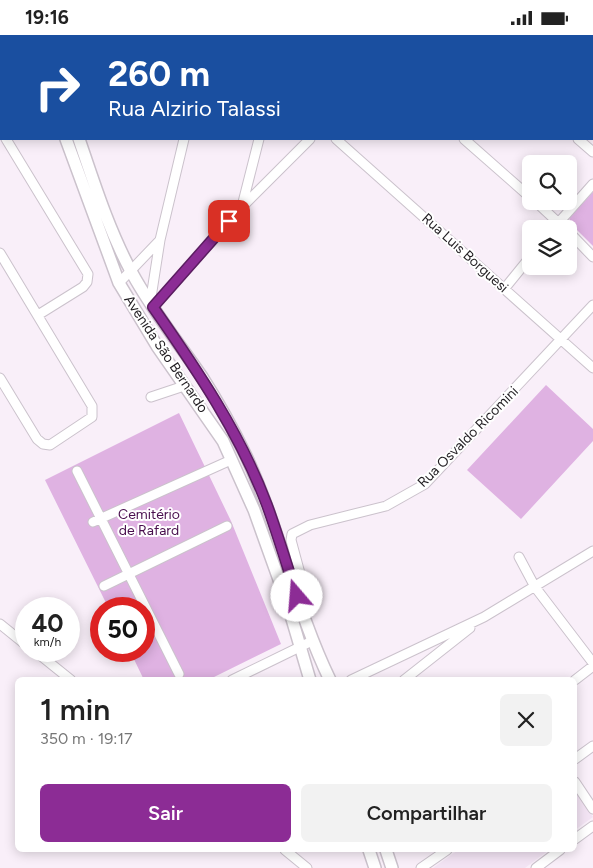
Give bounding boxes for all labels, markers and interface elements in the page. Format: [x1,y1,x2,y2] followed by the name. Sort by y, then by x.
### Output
[25,6,69,29] text: 19:16
[108,53,210,95] text: 260 m
[25,55,90,120] icon: right
[108,95,281,122] text: Rua Alzirio Talassi
[522,155,577,275] map controls
[522,155,577,210] button: search
[208,200,250,242] pin
[215,207,243,235] icon: arrive
[418,210,512,296] street label: Rua Luis Borguesi
[522,220,577,275] button: layers
[120,292,212,416] street label: Avenida São Bernardo
[414,383,522,491] street label: Rua Osvaldo Ricomini
[118,506,180,539] park label: Cemitério de Rafard
[270,569,322,621] position arrow
[90,597,155,662] speed limit sign: 50
[31,608,64,638] text: 40
[34,635,61,649] text: km/h
[40,691,110,728] text: 1 min
[500,694,552,746] button: close
[40,729,133,748] text: 350 m · 19:17
[40,784,291,842] button: Sair
[301,784,552,842] button: Compartilhar

